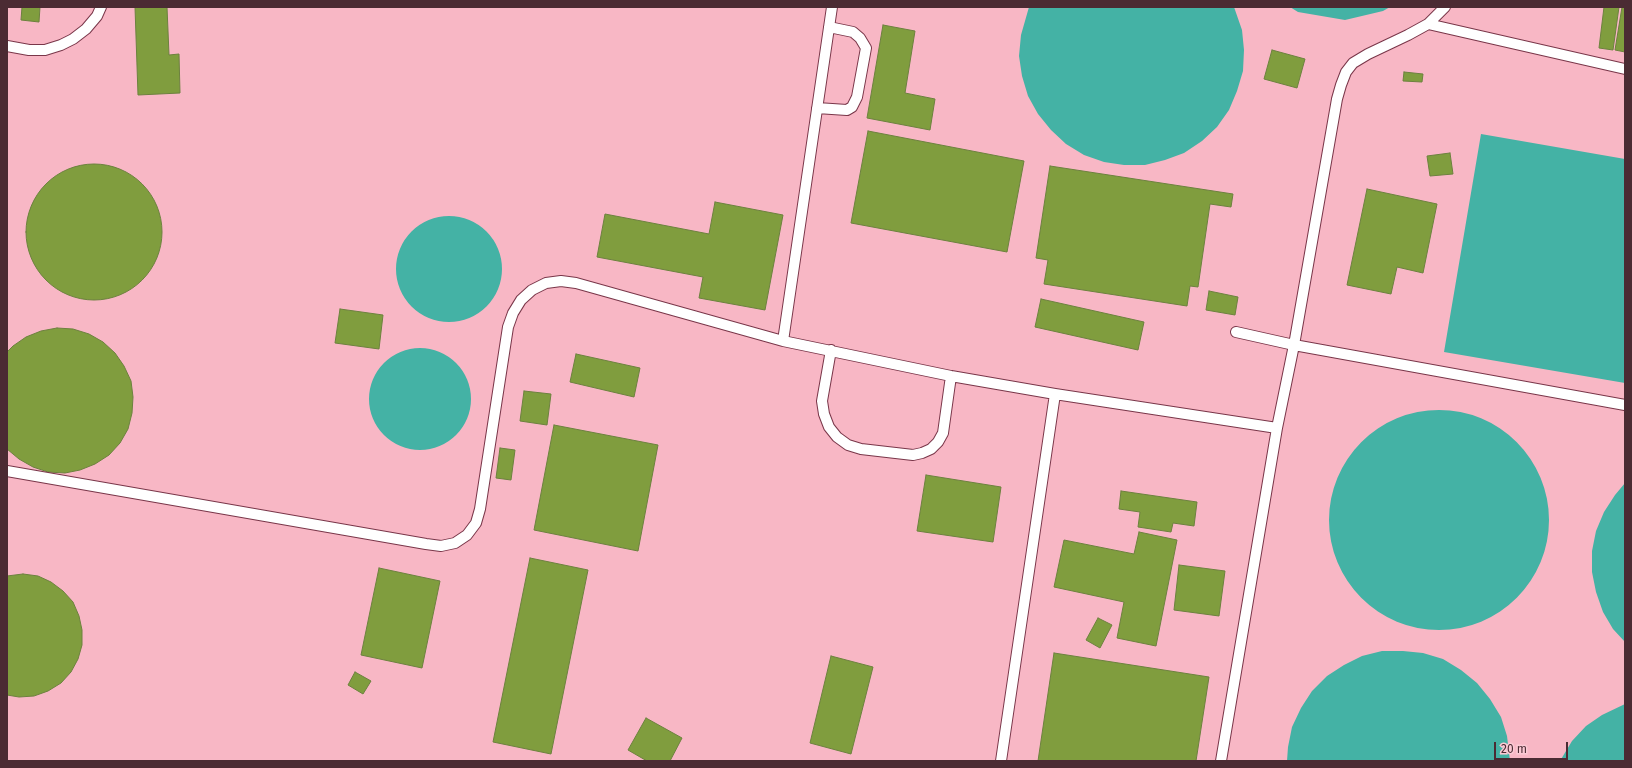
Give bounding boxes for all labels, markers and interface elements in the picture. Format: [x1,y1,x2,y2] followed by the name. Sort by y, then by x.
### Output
[1496,734,1570,760] scale bar
[1501,742,1527,756] text: 20 m

